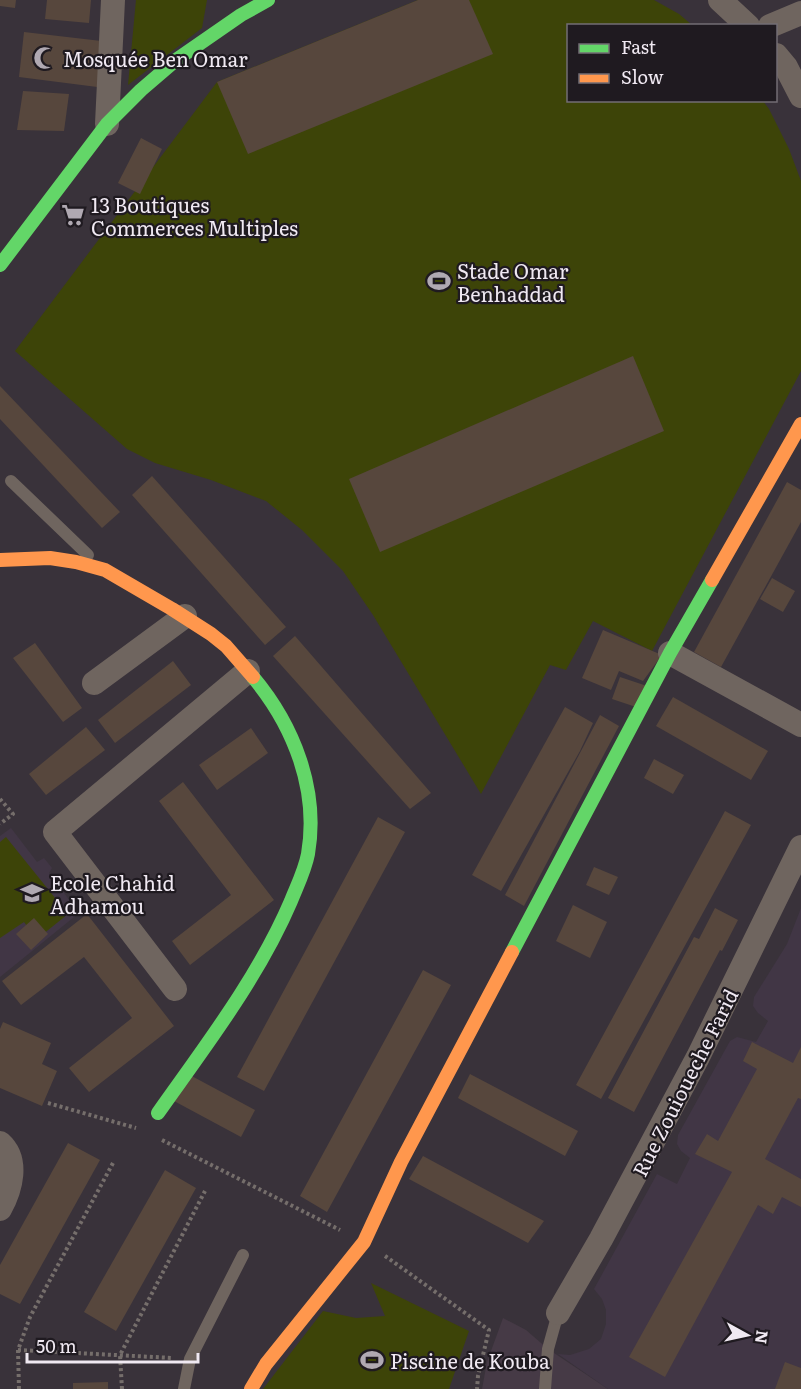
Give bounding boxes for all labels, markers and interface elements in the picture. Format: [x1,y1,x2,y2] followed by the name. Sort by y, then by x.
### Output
[567,24,777,102] legend
[621,33,657,60] text: Fast
[63,43,248,73] place label: Mosquée Ben Omar
[32,45,58,71] mosque icon: Mosquée Ben Omar
[621,63,664,90] text: Slow
[91,189,298,242] place label: 13 Boutiques Commerces Multiples
[60,202,86,228] supermarket icon: 13 Boutiques Commerces Multiples
[457,255,569,308] place label: Stade Omar Benhaddad
[426,268,452,294] sports icon: Stade Omar Benhaddad
[50,867,175,920] place label: Ecole Chahid Adhamou
[19,880,45,906] school or university icon: Ecole Chahid Adhamou
[624,983,744,1181] street label: Rue Zouioueche Farid
[717,1305,777,1365] north arrow
[27,1326,198,1364] scale bar
[750,1329,776,1346] text: N
[36,1332,77,1359] text: 50 m
[390,1345,550,1375] place label: Piscine de Kouba
[359,1347,385,1373] sports icon: Piscine de Kouba

